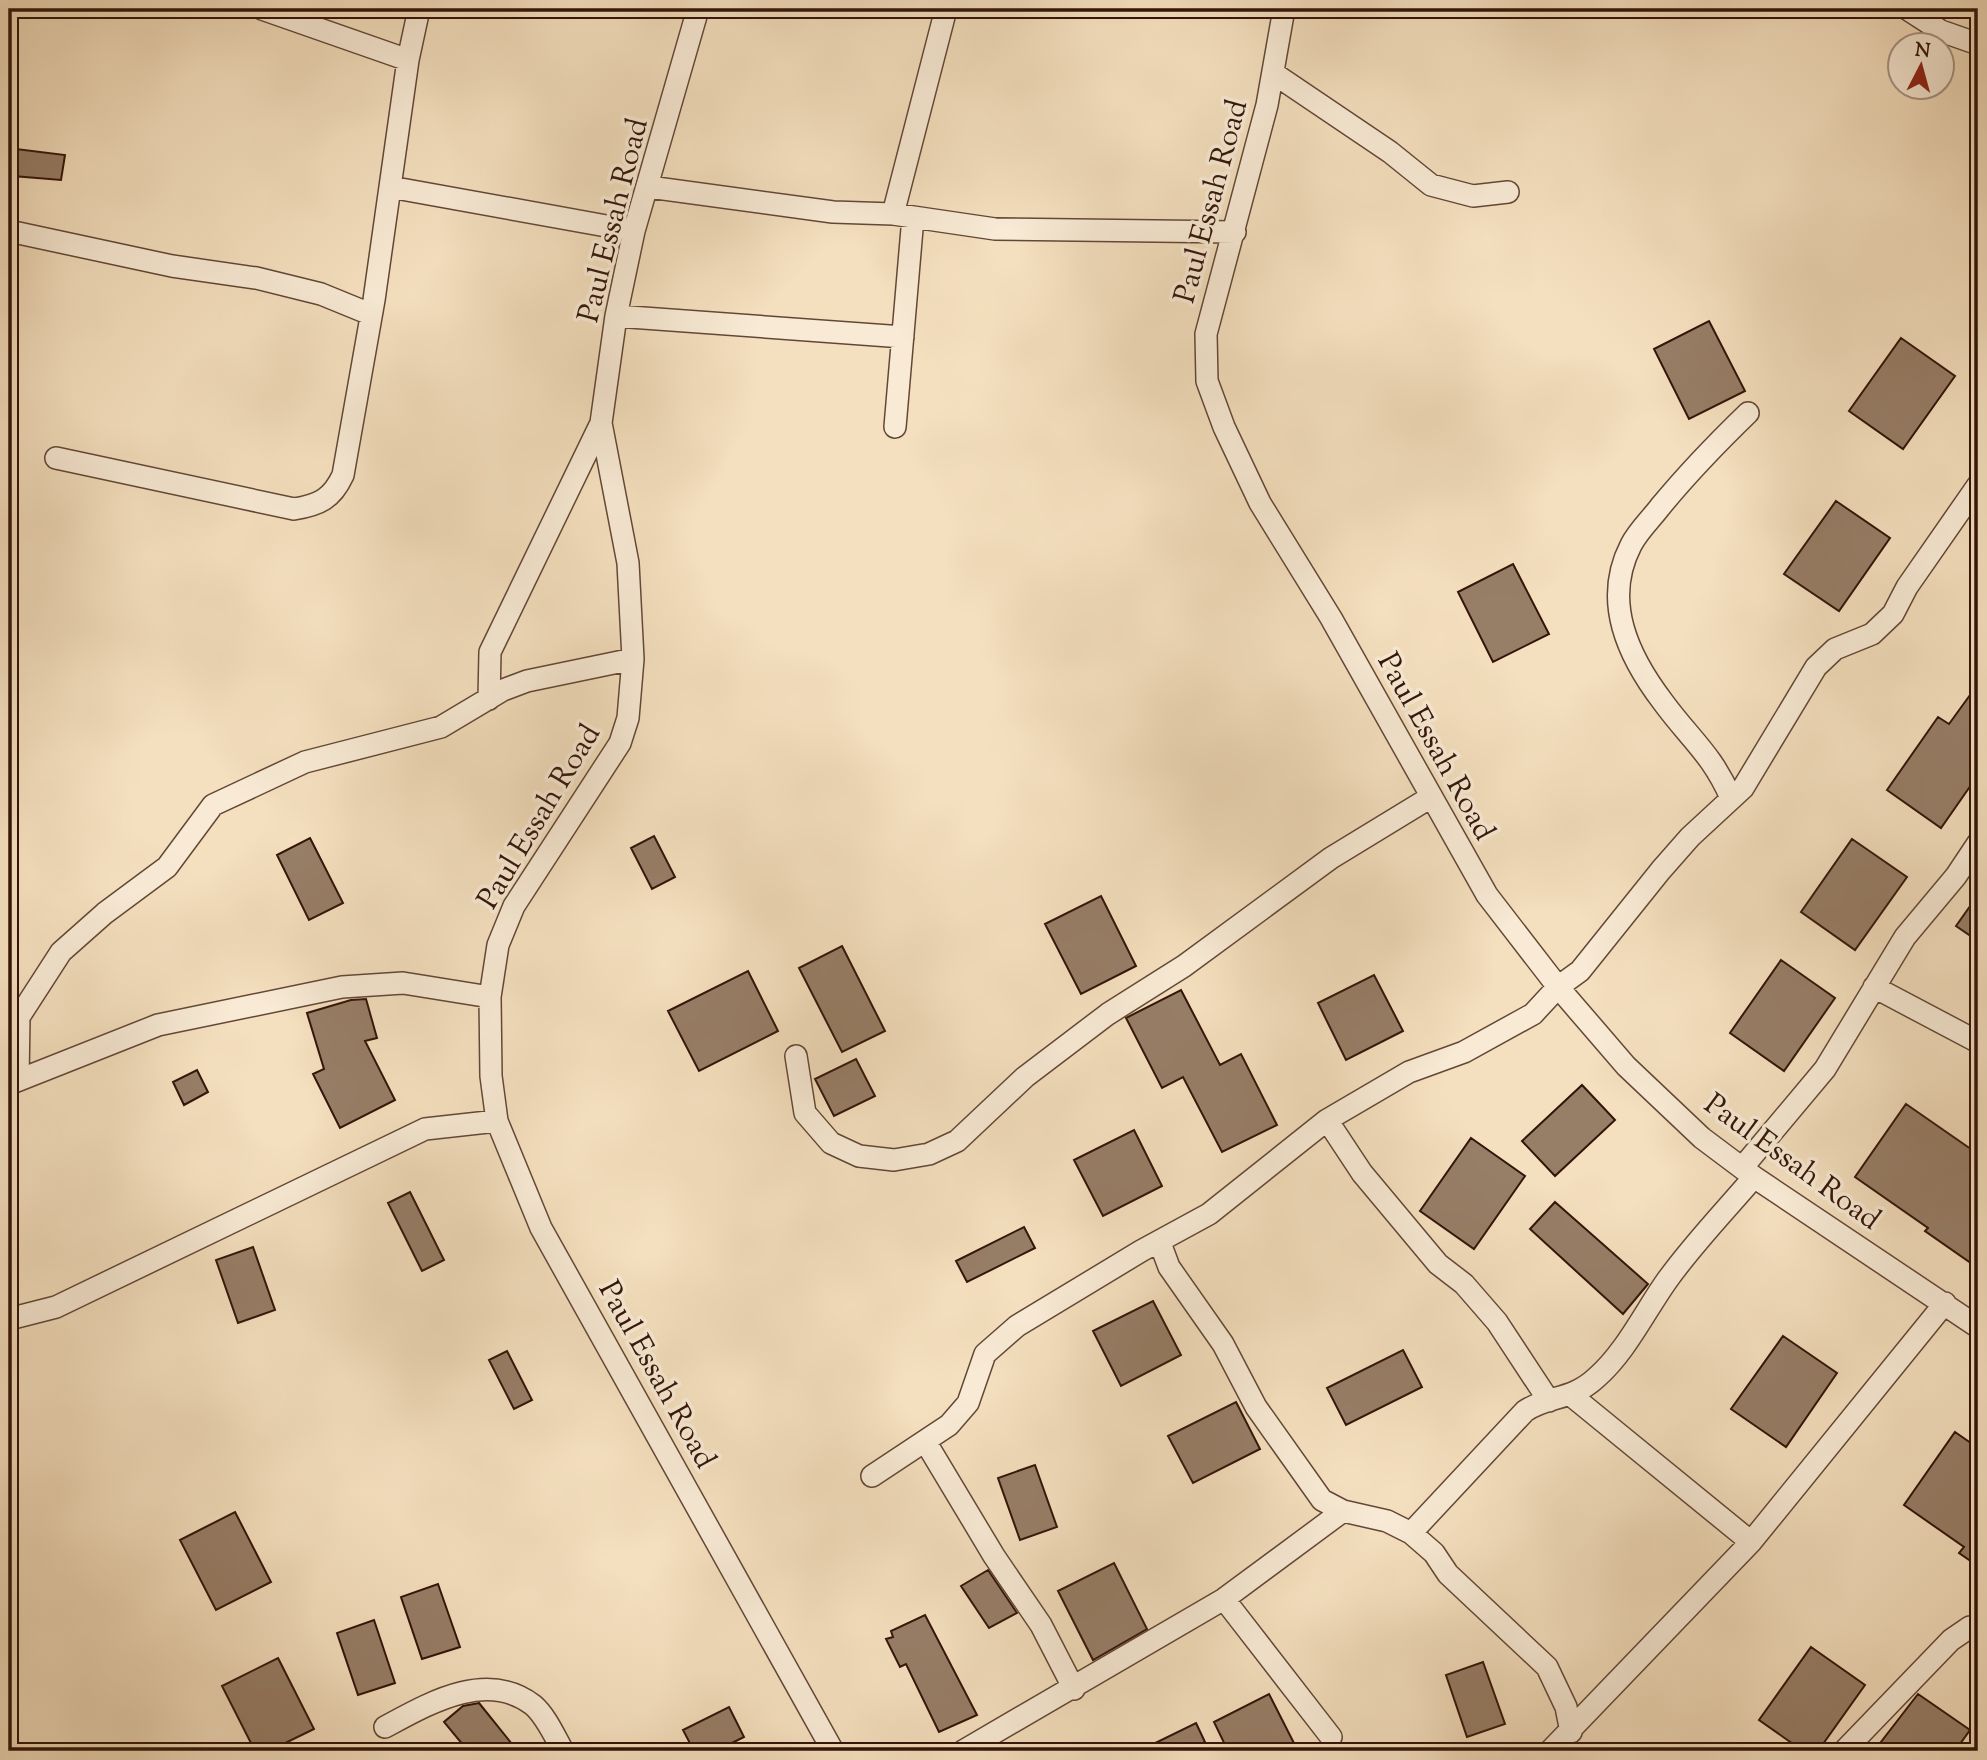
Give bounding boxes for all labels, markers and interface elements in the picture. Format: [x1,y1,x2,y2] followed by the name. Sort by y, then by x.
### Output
[1885,32,1955,102] north arrow
[1914,37,1931,66] text: N
[1165,95,1260,308] street label: Paul Essah Road
[568,114,661,327] street label: Paul Essah Road
[1365,645,1504,849] street label: Paul Essah Road
[468,717,612,918] street label: Paul Essah Road
[1694,1084,1889,1242] street label: Paul Essah Road
[586,1273,725,1477] street label: Paul Essah Road

